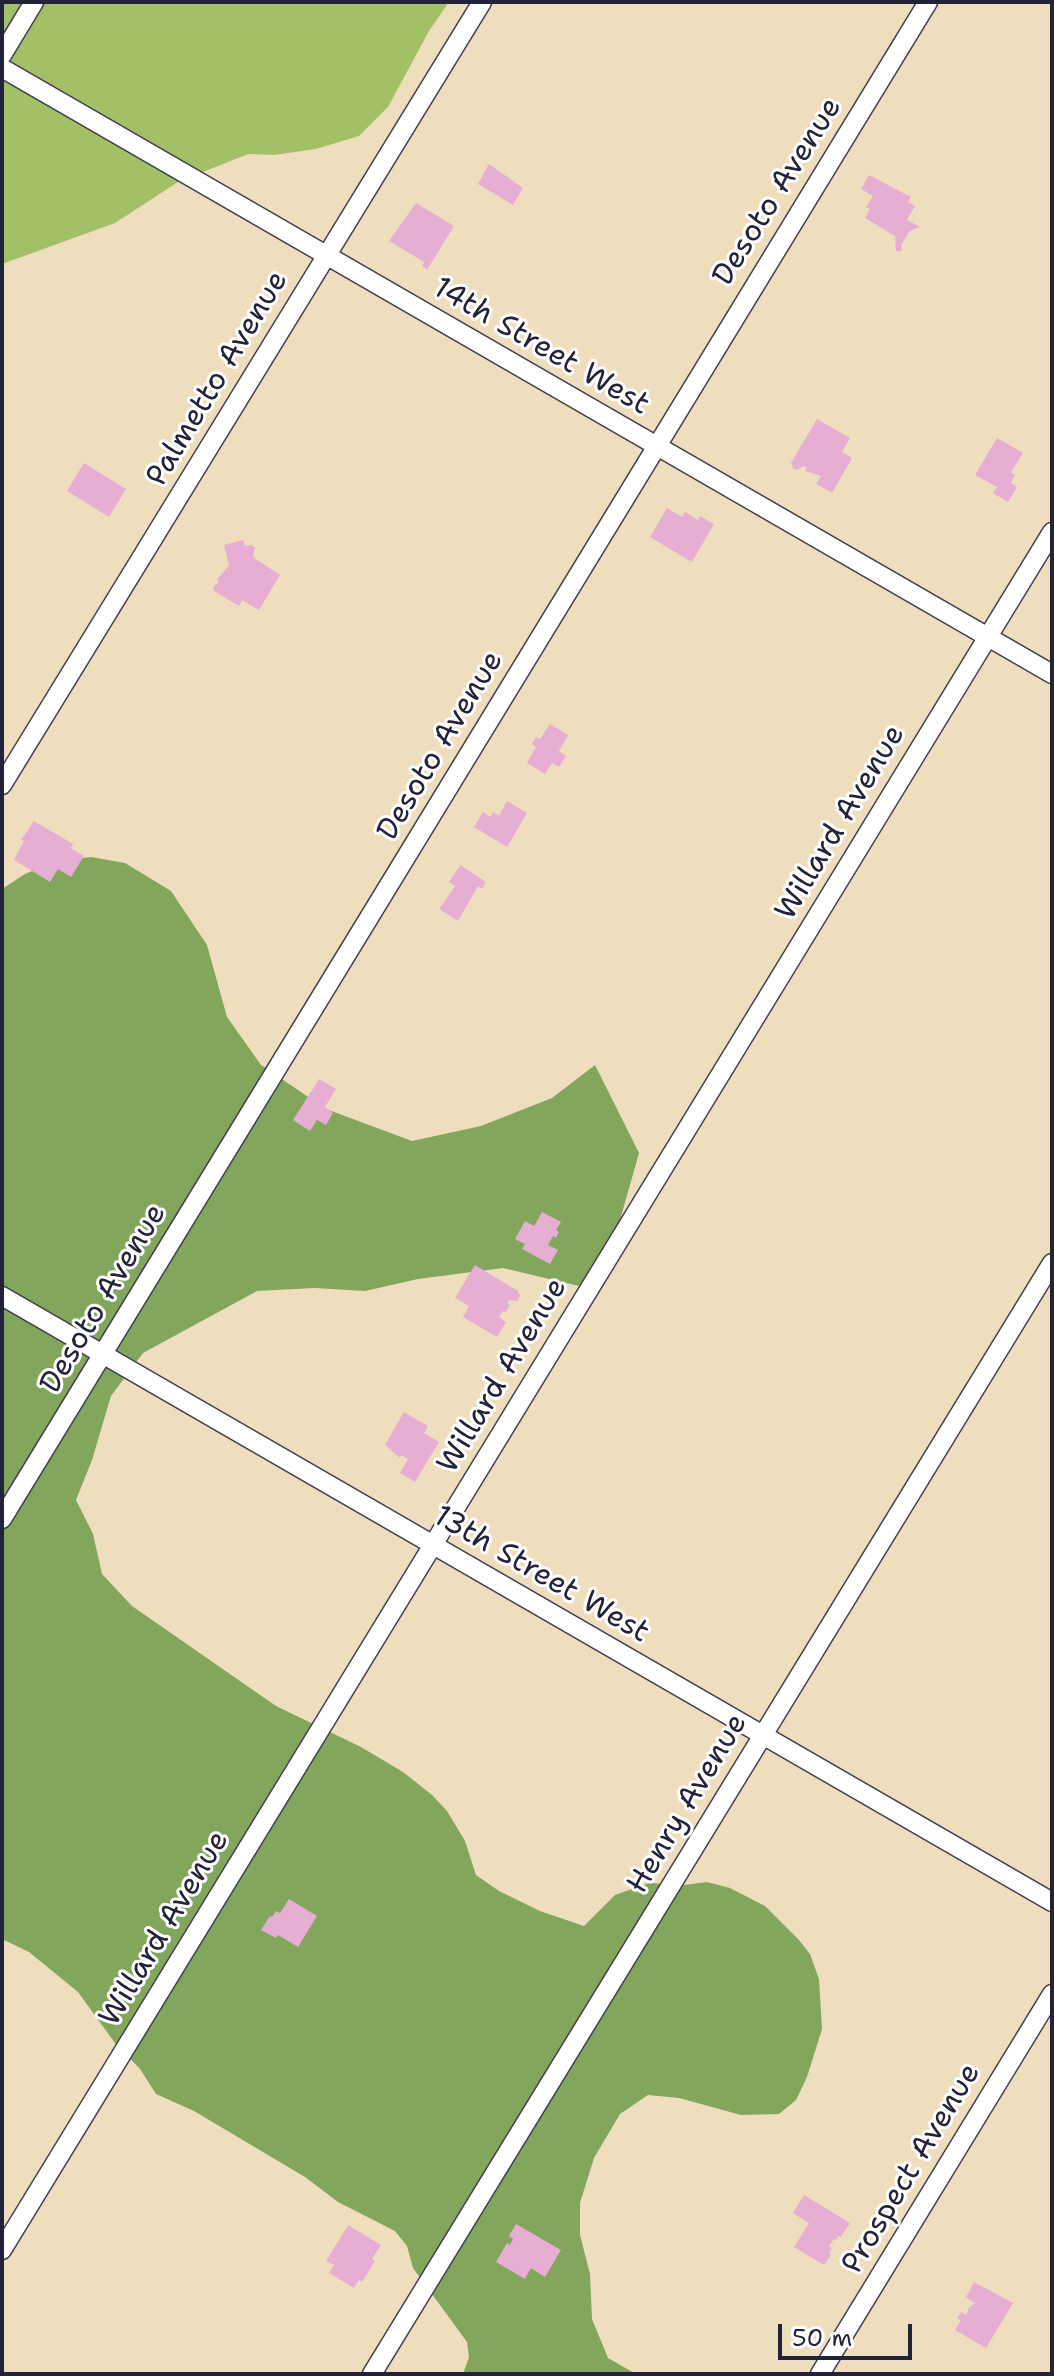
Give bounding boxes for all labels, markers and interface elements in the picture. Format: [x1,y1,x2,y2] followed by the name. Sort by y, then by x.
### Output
[706,91,850,293] street label: Desoto Avenue
[140,265,296,493] street label: Palmetto Avenue
[426,270,656,424] street label: 14th Street West
[370,645,512,847] street label: Desoto Avenue
[769,719,913,927] street label: Willard Avenue
[33,1198,175,1400] street label: Desoto Avenue
[431,1272,575,1480] street label: Willard Avenue
[427,1499,655,1651] street label: 13th Street West
[620,1708,756,1900] street label: Henry Avenue
[93,1825,237,2033] street label: Willard Avenue
[835,2057,989,2281] street label: Prospect Avenue
[782,2308,916,2358] scale bar
[792,2322,852,2354] text: 50 m

